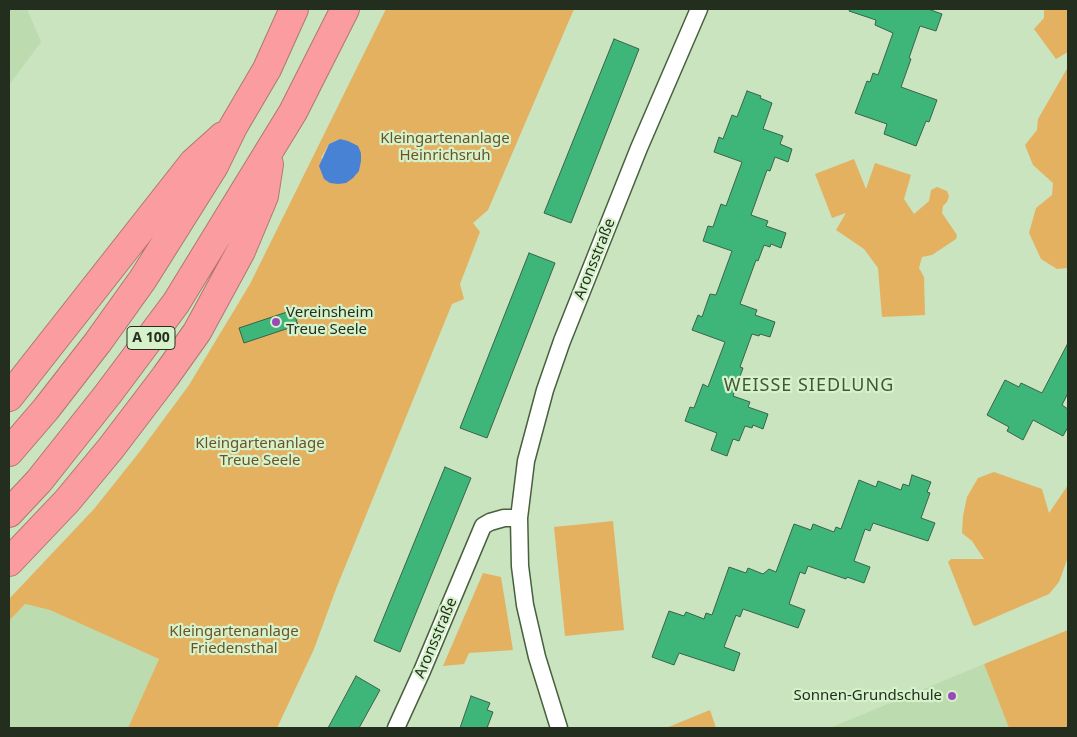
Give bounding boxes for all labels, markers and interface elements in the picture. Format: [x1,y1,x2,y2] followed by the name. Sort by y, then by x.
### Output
[380,130,510,165] park label: Kleingartenanlage Heinrichsruh
[571,216,619,302] street label: Aronsstraße
[286,304,373,339] place label: Vereinsheim Treue Seele
[270,316,282,328] marker: Vereinsheim Treue Seele
[127,326,175,349] road number: A 100
[722,375,896,397] district label: WEISSE SIEDLUNG
[195,435,325,470] park label: Kleingartenanlage Treue Seele
[411,595,461,681] street label: Aronsstraße
[169,623,299,658] park label: Kleingartenanlage Friedensthal
[793,687,942,705] place label: Sonnen-Grundschule
[946,690,958,702] marker: Sonnen-Grundschule

